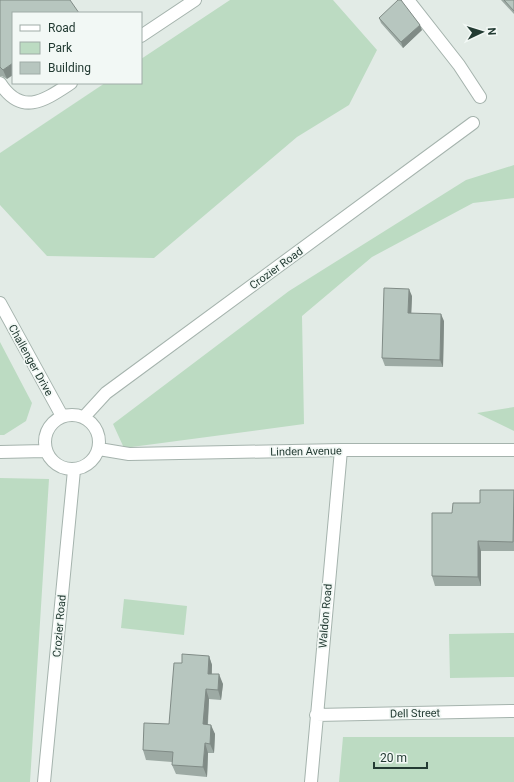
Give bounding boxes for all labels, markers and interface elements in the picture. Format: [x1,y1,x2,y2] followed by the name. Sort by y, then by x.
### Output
[12,12,142,84] legend
[462,12,502,52] north arrow
[48,21,76,35] text: Road
[485,27,498,36] text: N
[48,41,73,55] text: Park
[48,61,91,75] text: Building
[247,245,305,292] street label: Crozier Road
[6,322,56,398] street label: Challenger Drive
[270,444,342,459] street label: Linden Avenue
[316,583,335,649] street label: Waldon Road
[50,594,69,658] street label: Crozier Road
[390,707,441,720] street label: Dell Street
[374,744,427,770] scale bar
[380,751,407,765] text: 20 m

